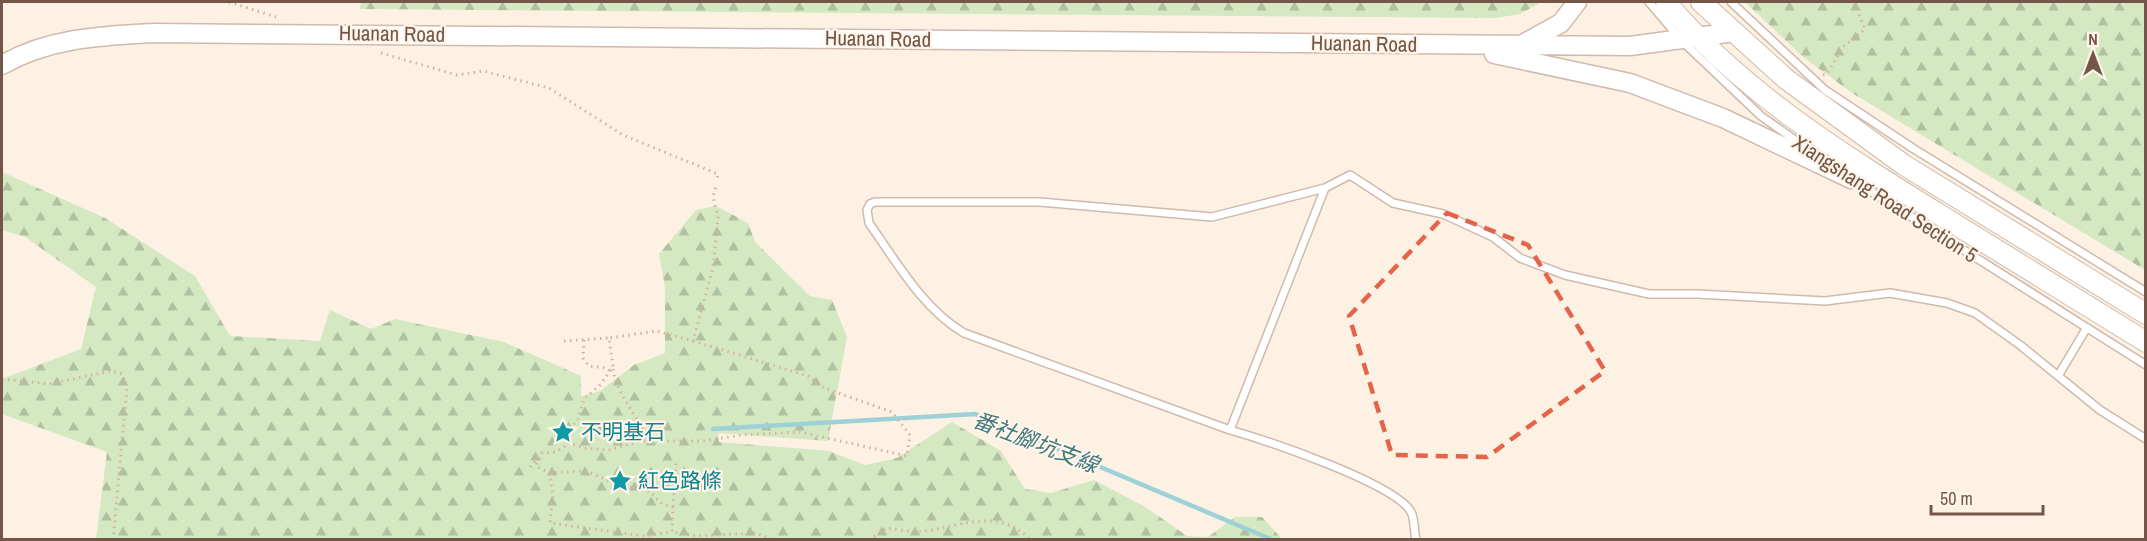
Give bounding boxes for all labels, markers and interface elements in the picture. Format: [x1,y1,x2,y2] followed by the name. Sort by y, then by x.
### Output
[339,18,445,49] street label: Huanan Road
[825,23,931,54] street label: Huanan Road
[2063,24,2123,84] north arrow
[1311,28,1417,59] street label: Huanan Road
[2088,28,2098,50] text: N
[1787,128,1984,269] street label: Xiangshang Road Section 5
[969,404,1106,481] water label: 番社腳坑支線
[581,417,665,446] place label: 不明基石
[550,419,576,445] place icon: 不明基石
[638,466,722,495] place label: 紅色路條
[607,468,633,494] place icon: 紅色路條
[1931,478,2044,516] scale bar
[1940,486,1973,511] text: 50 m

